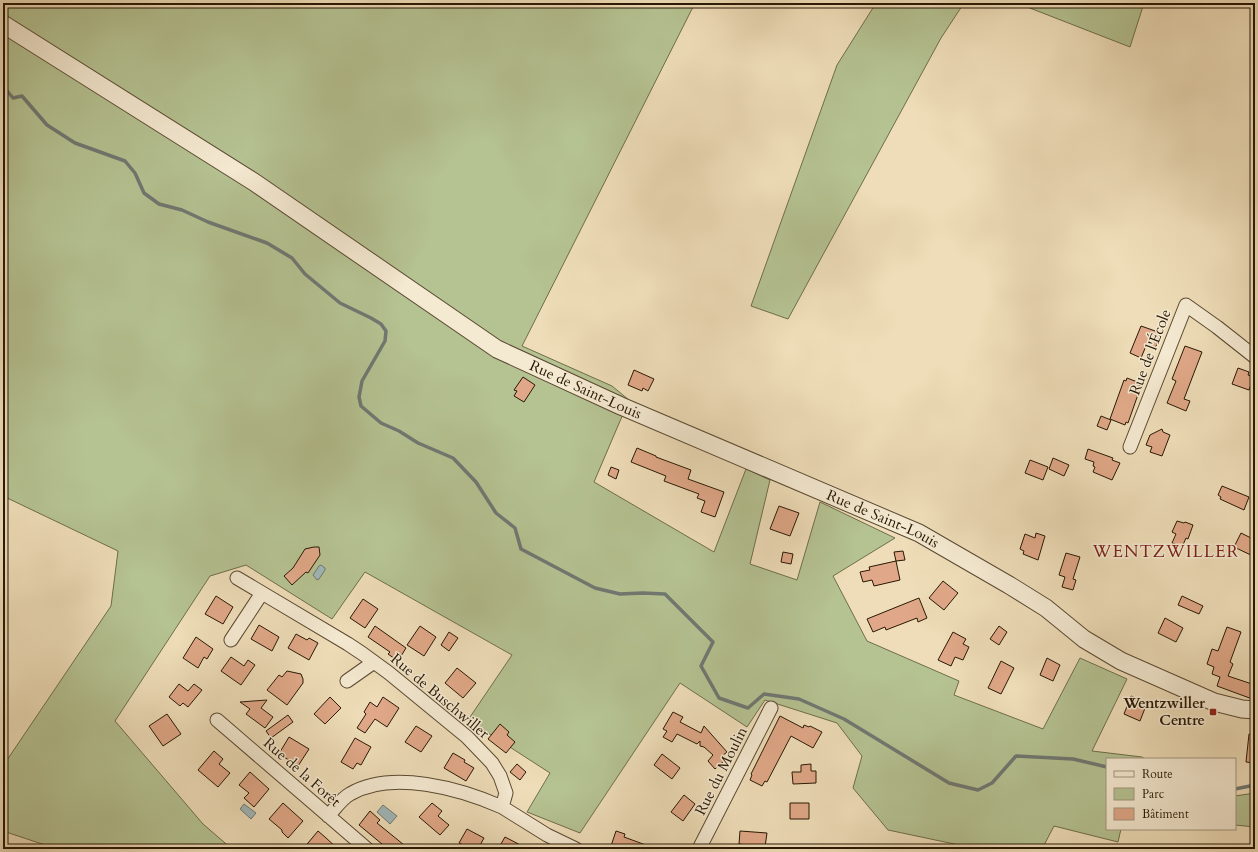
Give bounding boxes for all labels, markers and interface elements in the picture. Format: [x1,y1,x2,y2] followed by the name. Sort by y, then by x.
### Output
[1124,306,1176,398] street label: Rue de l'École
[526,355,645,424] street label: Rue de Saint-Louis
[824,485,943,553] street label: Rue de Saint-Louis
[1092,540,1239,563] district label: WENTZWILLER
[386,649,494,744] street label: Rue de Buschwiller
[1122,693,1206,730] place label: Wentzwiller Centre
[1208,707,1218,717] marker: Wentzwiller Centre
[690,723,752,819] street label: Rue du Moulin
[259,733,345,811] street label: Rue de la Forêt
[1106,758,1236,830] legend
[1142,766,1173,782] text: Route
[1142,786,1165,802] text: Parc
[1142,806,1189,822] text: Bâtiment

